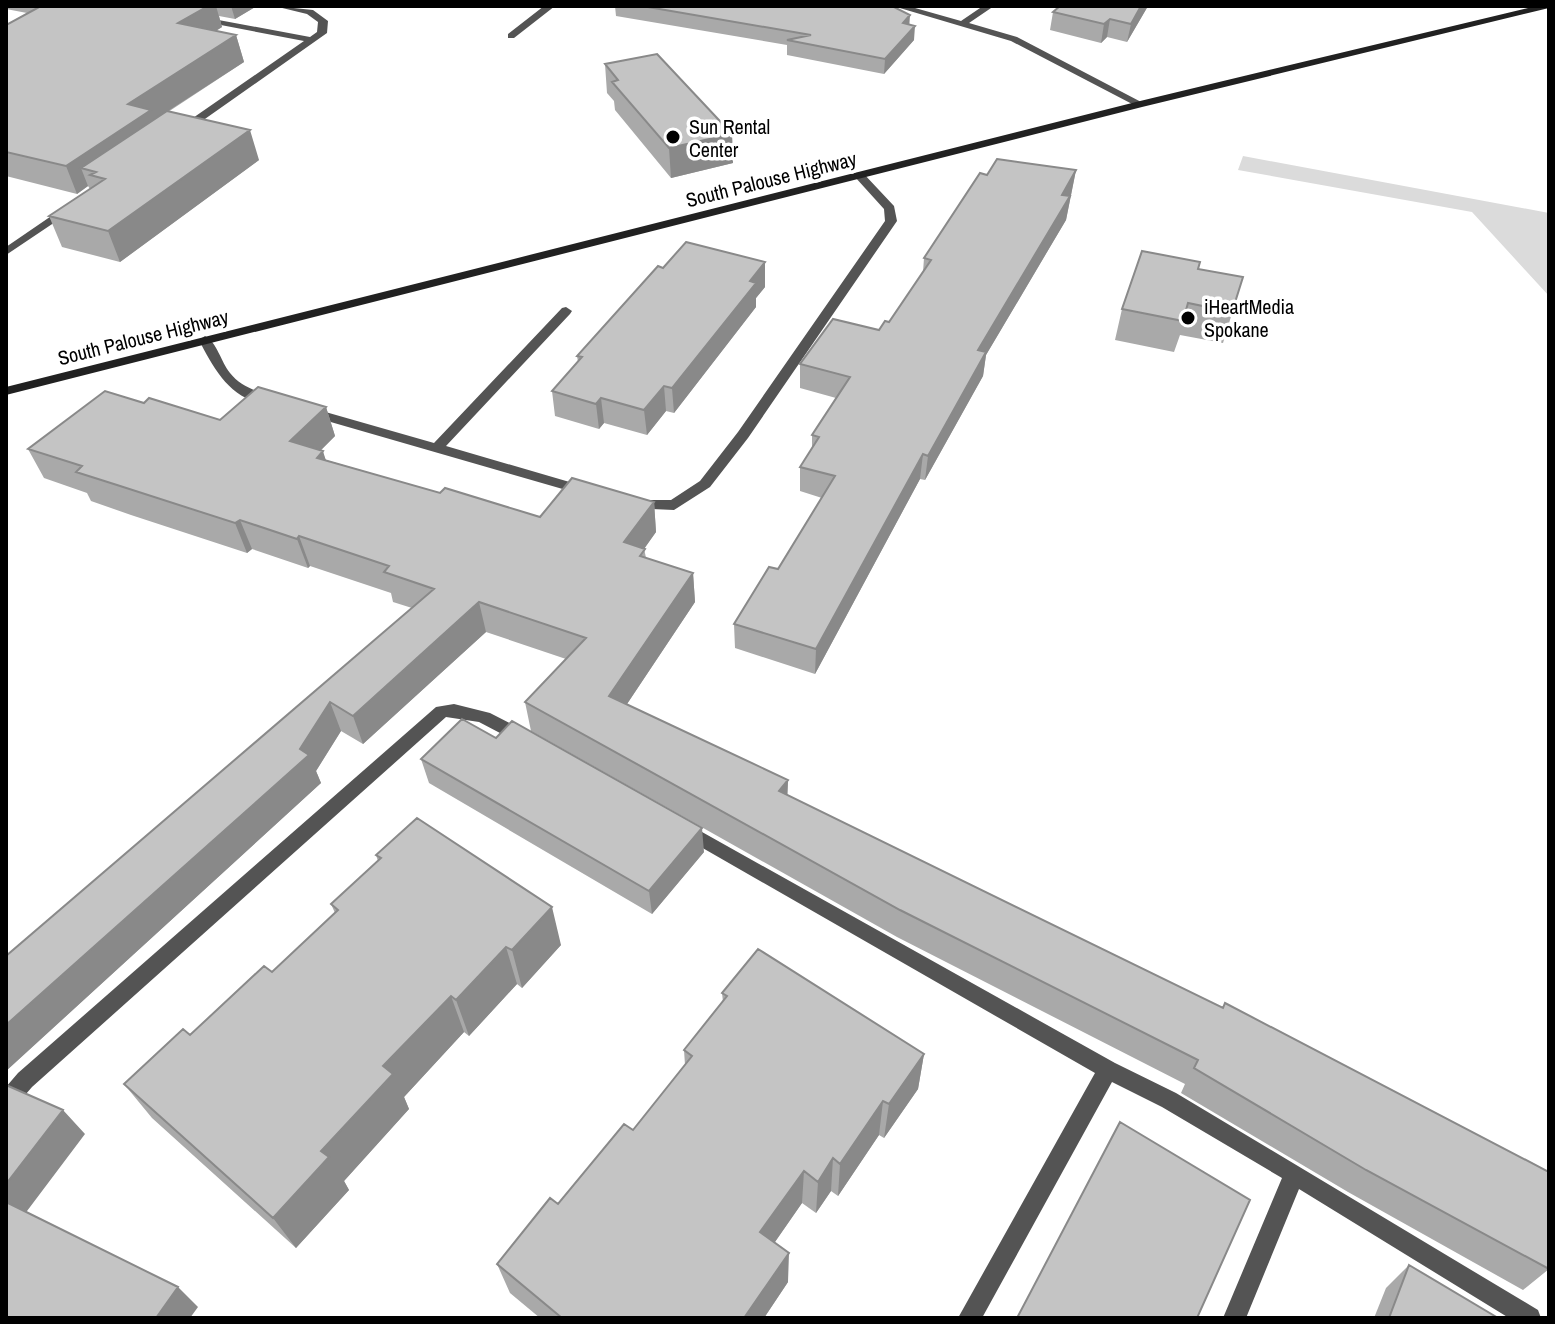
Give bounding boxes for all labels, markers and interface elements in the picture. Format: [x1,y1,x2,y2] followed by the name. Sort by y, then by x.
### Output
[689,113,770,163] place label: Sun Rental Center
[664,128,682,146] marker: Sun Rental Center
[683,145,860,213] street label: South Palouse Highway
[1204,293,1294,343] place label: iHeartMedia Spokane
[55,303,232,371] street label: South Palouse Highway
[1179,309,1197,327] marker: iHeartMedia Spokane

